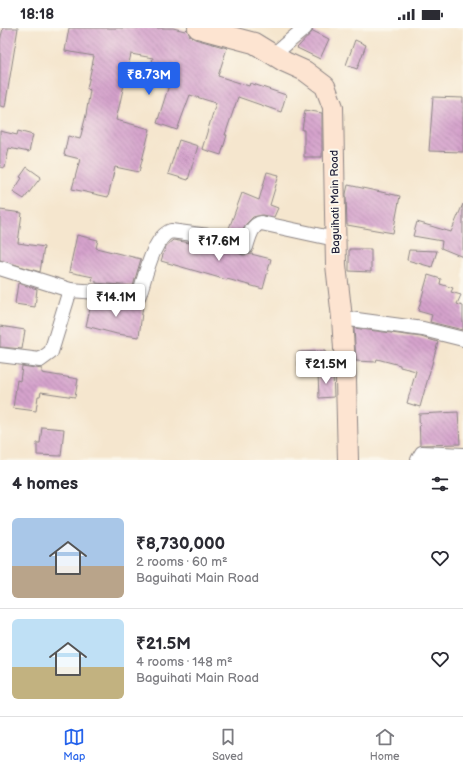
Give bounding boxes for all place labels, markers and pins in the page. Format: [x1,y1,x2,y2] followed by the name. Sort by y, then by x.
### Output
[116,62,182,96] pin: ₹8.73M
[186,228,252,262] pin: ₹17.6M
[83,284,149,318] pin: ₹14.1M
[293,351,359,385] pin: ₹21.5M

